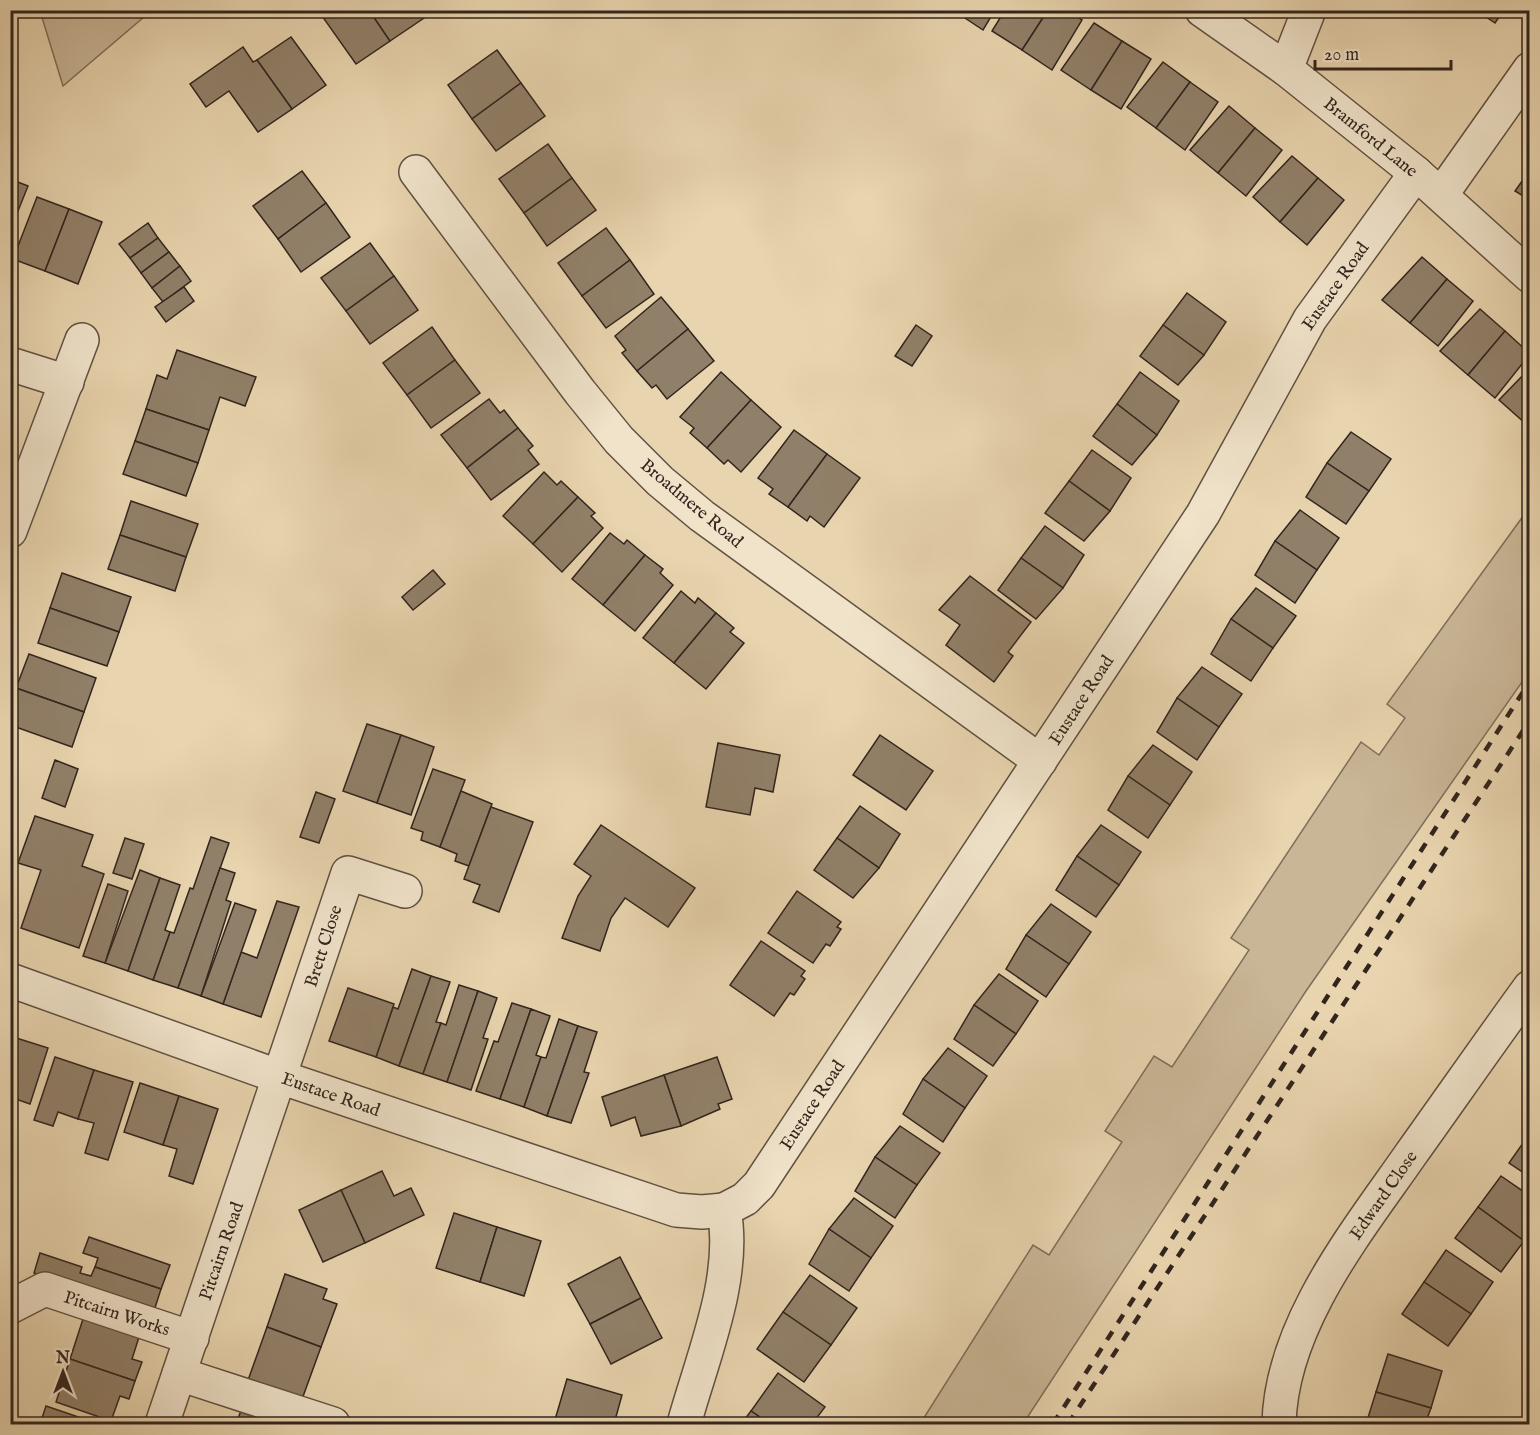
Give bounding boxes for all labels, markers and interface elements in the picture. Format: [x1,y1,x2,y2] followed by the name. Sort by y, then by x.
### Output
[1315,33,1452,71] scale bar
[1324,44,1359,67] text: 20 m
[1318,93,1422,183] street label: Bramford Lane
[1297,238,1375,336] street label: Eustace Road
[635,454,747,554] street label: Broadmere Road
[1045,651,1120,750] street label: Eustace Road
[300,902,349,990] street label: Brett Close
[776,1056,851,1155] street label: Eustace Road
[278,1068,383,1123] street label: Eustace Road
[1345,1147,1423,1245] street label: Edward Close
[195,1199,250,1304] street label: Pitcairn Road
[61,1286,172,1342] street label: Pitcairn Works
[33,1342,93,1402] north arrow
[55,1349,70,1369] text: N

